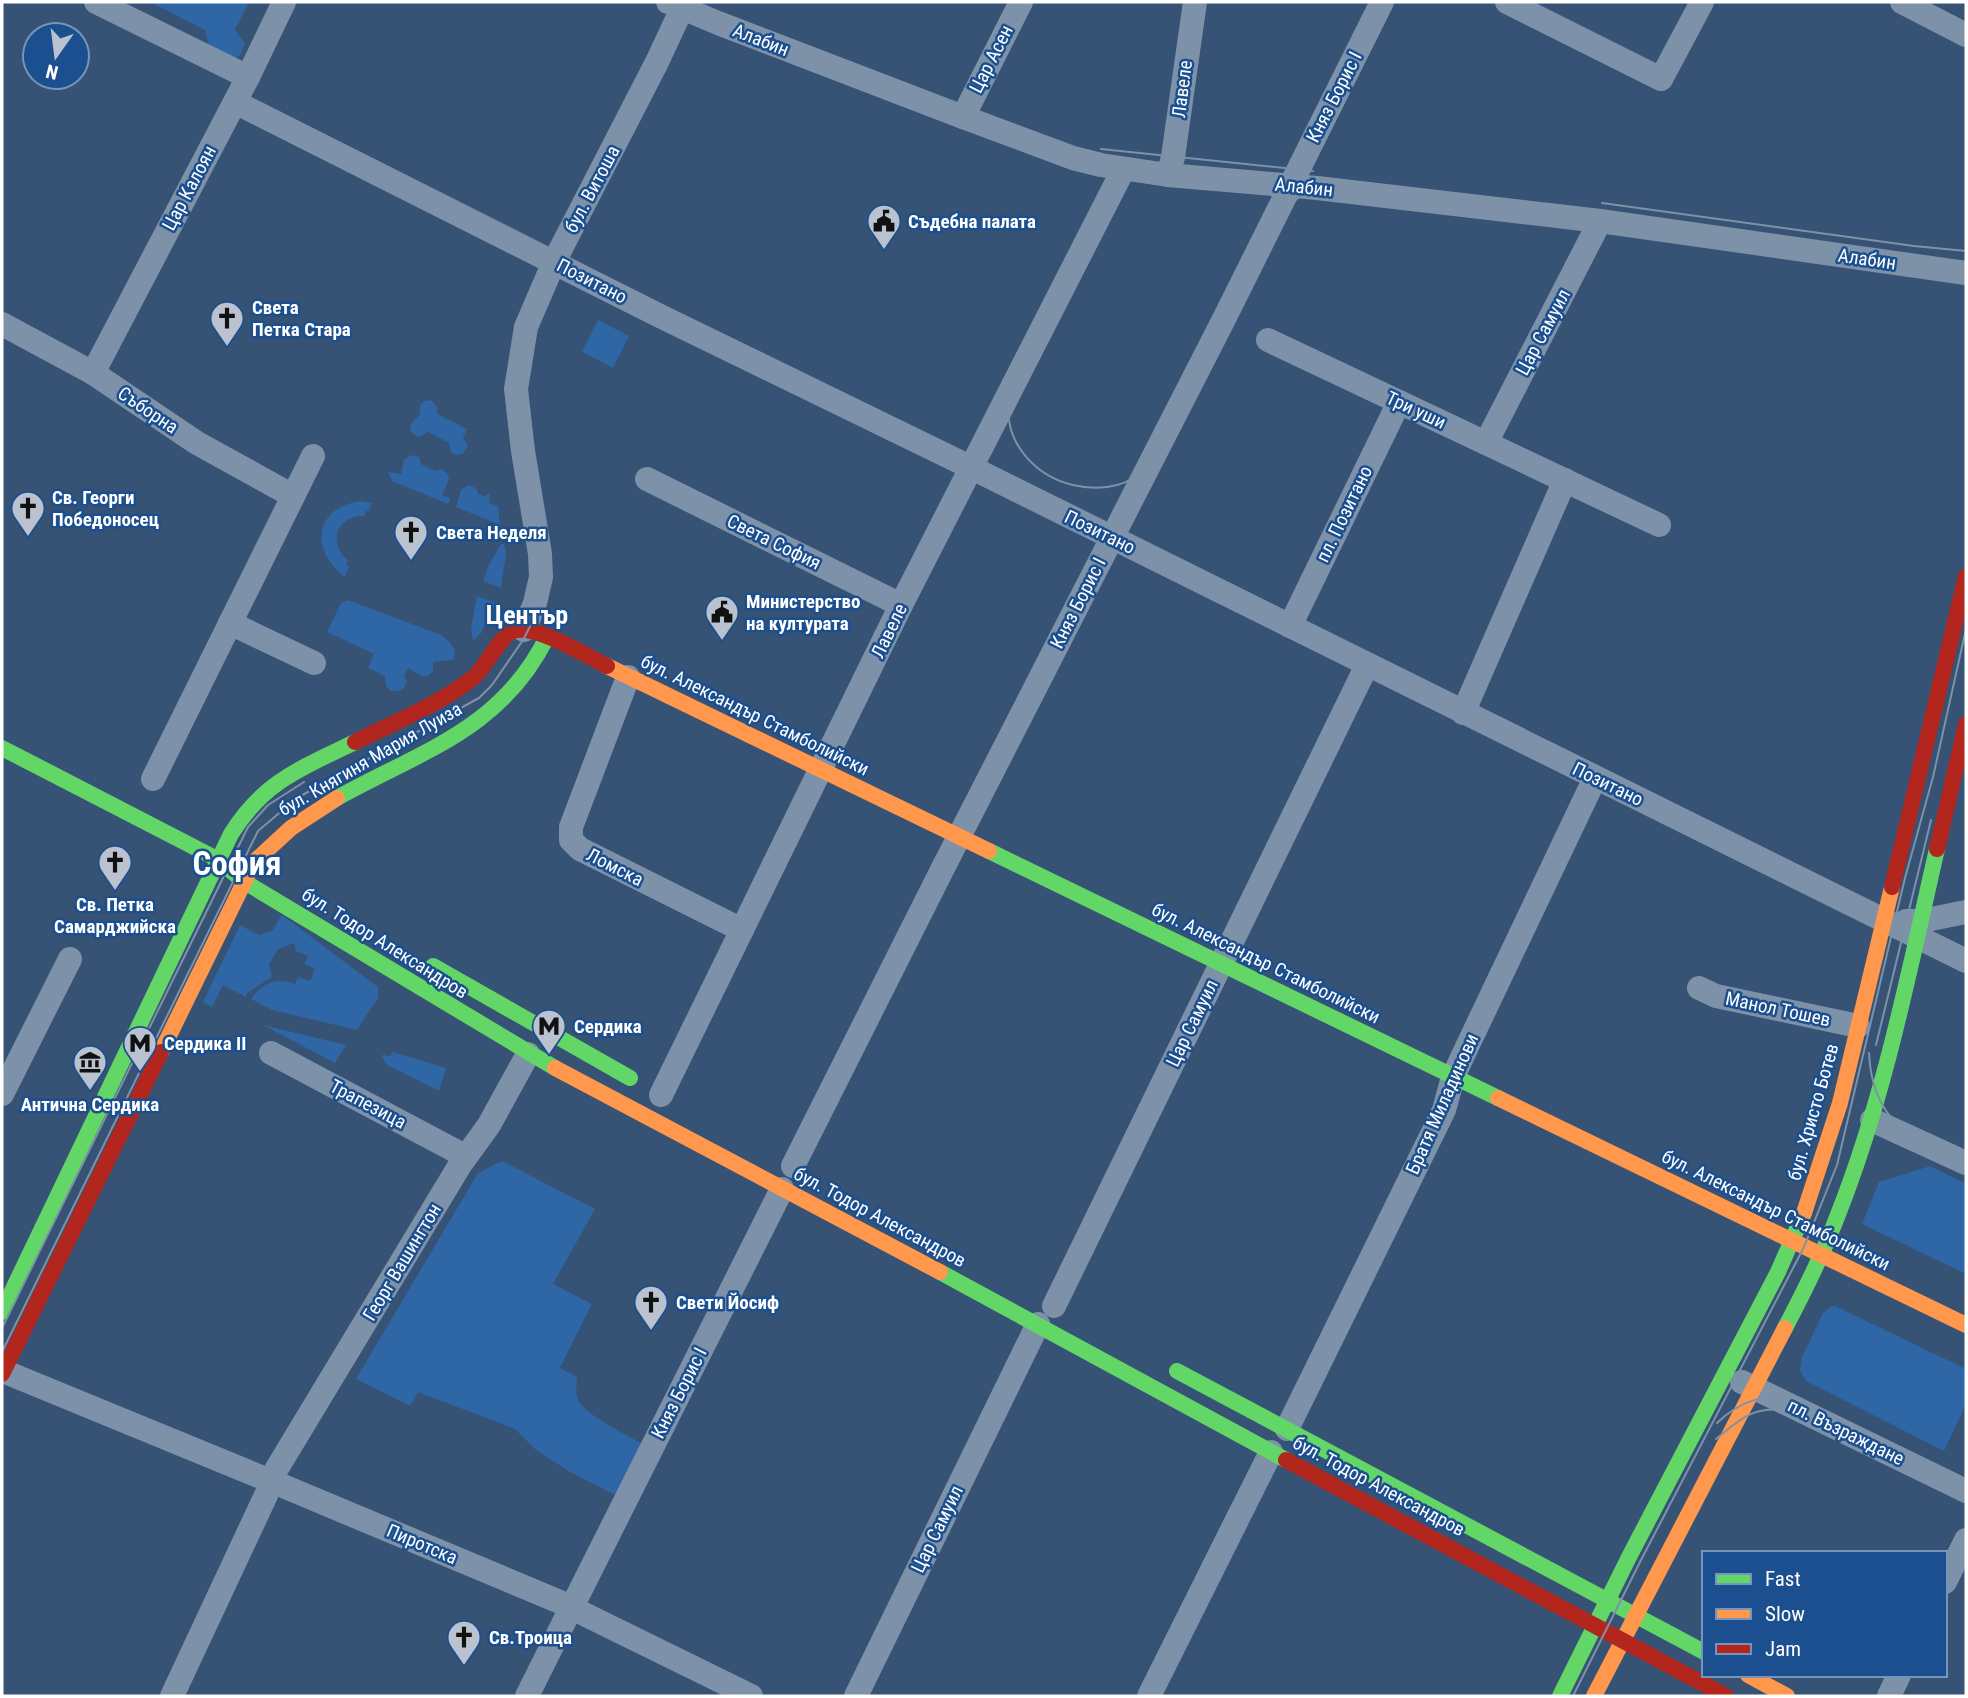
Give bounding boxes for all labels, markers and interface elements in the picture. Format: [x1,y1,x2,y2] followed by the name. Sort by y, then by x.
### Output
[730,19,792,61] street label: Алабин
[21,21,91,91] north arrow
[964,21,1018,97] street label: Цар Асен
[1301,48,1367,146] street label: Княз Борис I
[44,59,60,85] text: N
[1167,59,1197,119] street label: Лавеле
[559,141,625,237] street label: бул. Витоша
[157,142,221,234] street label: Цар Калоян
[1274,173,1334,201] street label: Алабин
[865,202,903,251] public building icon: Съдебна палата
[908,210,1036,233] place label: Съдебна палата
[1837,244,1897,274] street label: Алабин
[553,254,631,308] street label: Позитано
[1511,285,1575,379] street label: Цар Самуил
[252,296,351,341] place label: Света Петка Стара
[208,299,246,348] church icon: Света Петка Стара
[113,381,183,439] street label: Съборна
[1382,386,1450,434] street label: Три уши
[1311,462,1377,566] street label: пл. Позитано
[52,486,159,531] place label: Св. Георги Победоносец
[9,489,47,538] church icon: Св. Георги Победоносец
[1061,505,1139,559] street label: Позитано
[723,509,825,575] street label: Света София
[392,513,430,562] church icon: Света Неделя
[436,521,547,544] place label: Света Неделя
[1045,554,1111,652] street label: Княз Борис I
[746,590,860,635] place label: Министерство на културата
[703,593,741,642] public building icon: Министерство на културата
[486,600,568,630] district label: Център
[866,600,912,662] street label: Лавеле
[637,650,873,780] street label: бул. Александър Стамболийски
[274,697,466,821] street label: бул. Княгиня Мария Луиза
[1569,757,1647,811] street label: Позитано
[96,843,134,892] church icon: Св. Петка Самарджийска
[583,843,647,891] street label: Ломска
[193,844,281,883] district label: София
[298,882,472,1004] street label: бул. Тодор Александров
[54,893,176,938] place label: Св. Петка Самарджийска
[1148,898,1384,1028] street label: бул. Александър Стамболийски
[1161,976,1223,1070] street label: Цар Самуил
[1723,987,1833,1031] street label: Манол Тошев
[530,1007,568,1056] metro station icon: Сердика
[574,1015,642,1038] place label: Сердика
[121,1024,159,1073] metro station icon: Сердика II
[1401,1030,1483,1178] street label: Братя Миладинови
[164,1032,246,1055] place label: Сердика II
[1782,1041,1844,1183] street label: бул. Христо Ботев
[71,1043,109,1092] museum icon: Антична Сердика
[326,1074,410,1134] street label: Трапезица
[21,1093,159,1116] place label: Антична Сердика
[1658,1145,1894,1275] street label: бул. Александър Стамболийски
[790,1162,970,1272] street label: бул. Тодор Александров
[358,1199,446,1325] street label: Георг Вашингтон
[632,1283,670,1332] church icon: Свети Йосиф
[676,1291,779,1314] place label: Свети Йосиф
[646,1344,712,1442] street label: Княз Борис I
[1784,1394,1908,1470] street label: пл. Възраждане
[1289,1431,1469,1541] street label: бул. Тодор Александров
[906,1482,968,1576] street label: Цар Самуил
[383,1519,461,1569] street label: Пиротска
[1702,1551,1947,1677] legend
[1765,1567,1801,1591] text: Fast
[1765,1602,1805,1626] text: Slow
[445,1618,483,1667] church icon: Св.Троица
[489,1626,572,1649] place label: Св.Троица
[1765,1637,1801,1661] text: Jam

